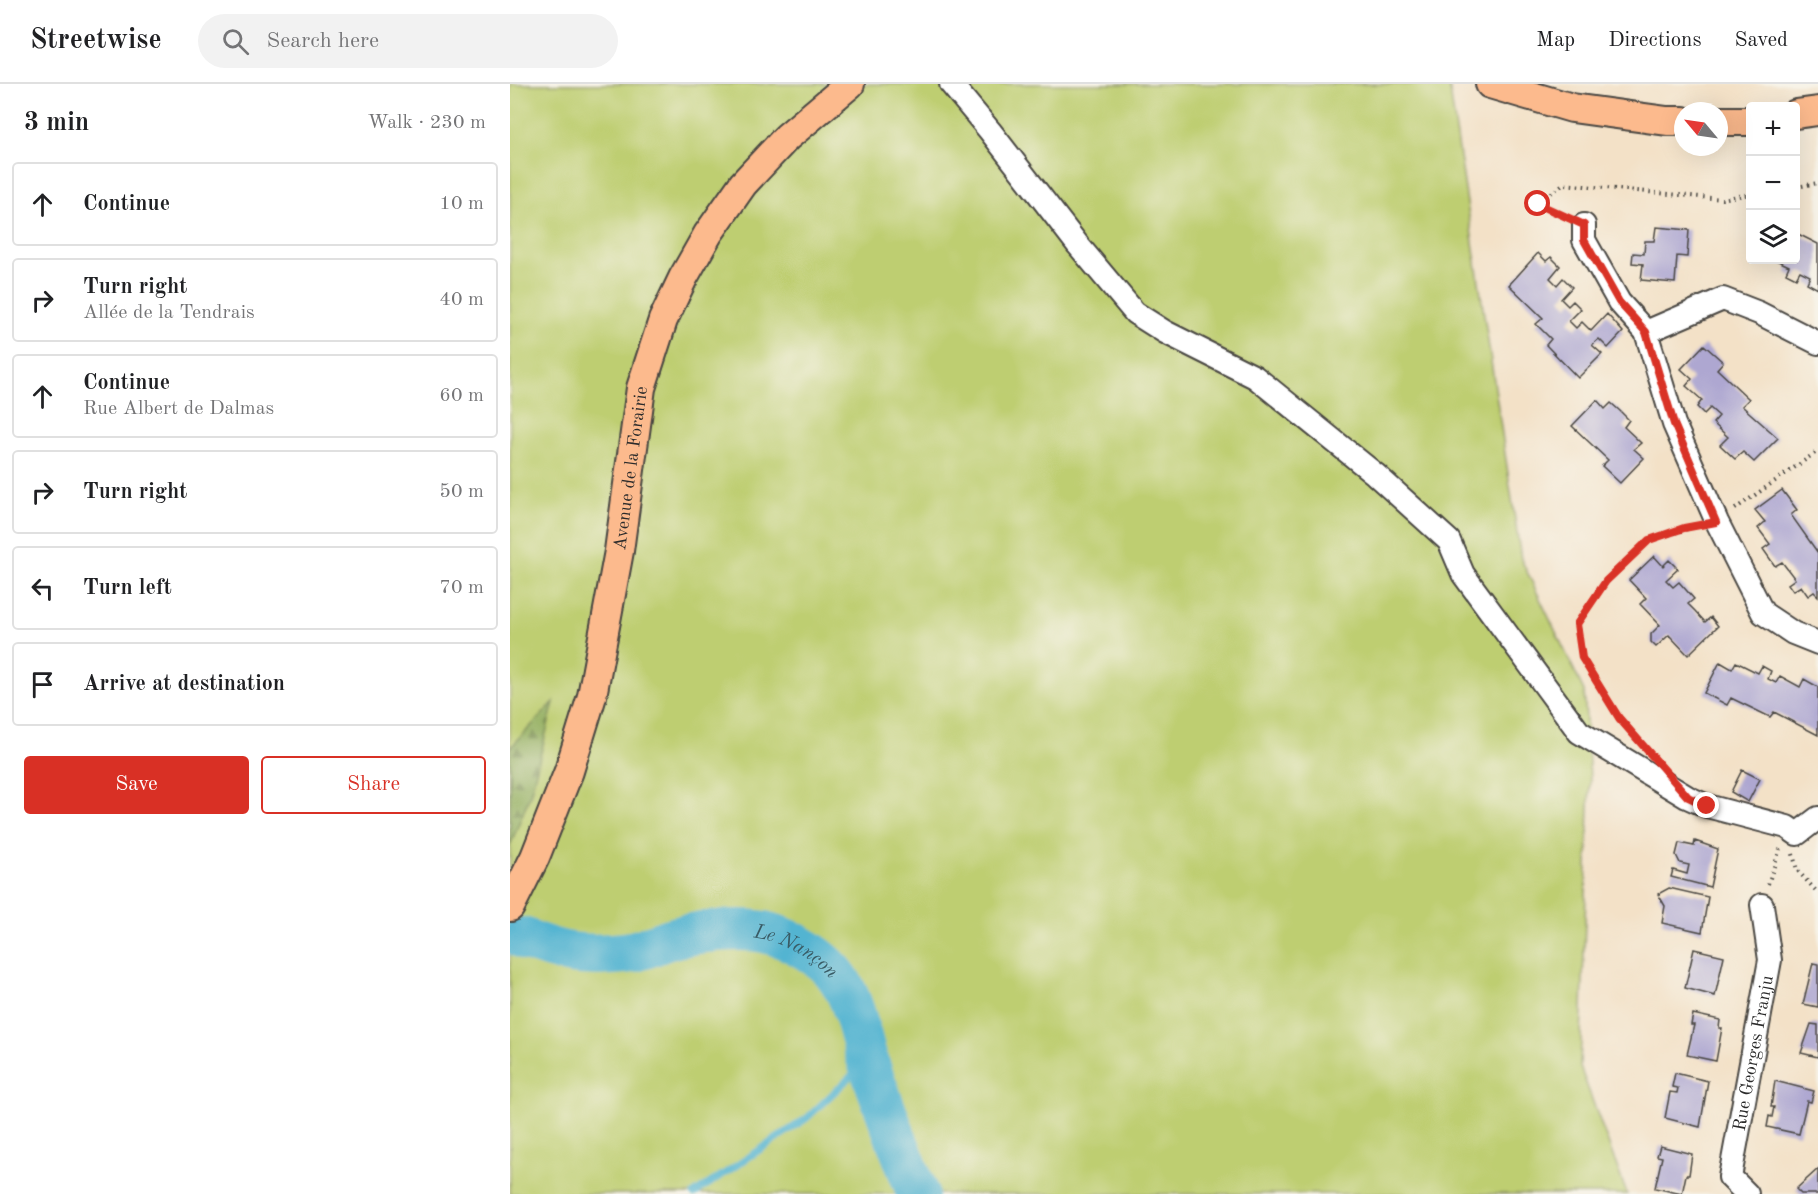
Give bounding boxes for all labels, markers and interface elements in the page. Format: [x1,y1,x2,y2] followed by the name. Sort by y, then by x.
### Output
[198,14,618,68] search box
[219,25,252,58] icon: search
[30,27,162,55] text: Streetwise
[267,30,379,52] text: Search here
[1536,30,1575,51] text: Map
[1608,30,1702,51] text: Directions
[1735,30,1788,51] text: Saved
[1674,102,1728,156] north arrow
[1746,102,1800,264] map controls
[1746,102,1800,156] button: +
[24,110,89,136] text: 3 min
[367,113,486,133] text: Walk · 230 m
[1746,156,1800,210] button: −
[26,188,59,221] icon: ahead
[1524,190,1550,216] route start
[83,193,170,215] text: Continue
[439,194,484,214] text: 10 m
[1746,210,1800,264] button: layers
[83,276,187,298] text: Turn right
[26,284,59,317] icon: right
[439,290,484,310] text: 40 m
[83,303,255,323] text: Allée de la Tendrais
[83,372,170,394] text: Continue
[26,380,59,413] icon: ahead
[611,385,651,551] street label: Avenue de la Forairie
[439,386,484,406] text: 60 m
[83,399,274,419] text: Rue Albert de Dalmas
[26,476,59,509] icon: right
[83,481,187,503] text: Turn right
[439,482,484,502] text: 50 m
[26,572,59,605] icon: left
[83,577,172,599] text: Turn left
[439,578,484,598] text: 70 m
[26,668,59,701] icon: arrive
[83,673,285,695] text: Arrive at destination
[24,756,249,814] button: Save
[261,756,486,814] button: Share
[1693,792,1719,818] route end
[751,922,842,983] water label: Le Nançon
[1731,974,1777,1133] street label: Rue Georges Franju

